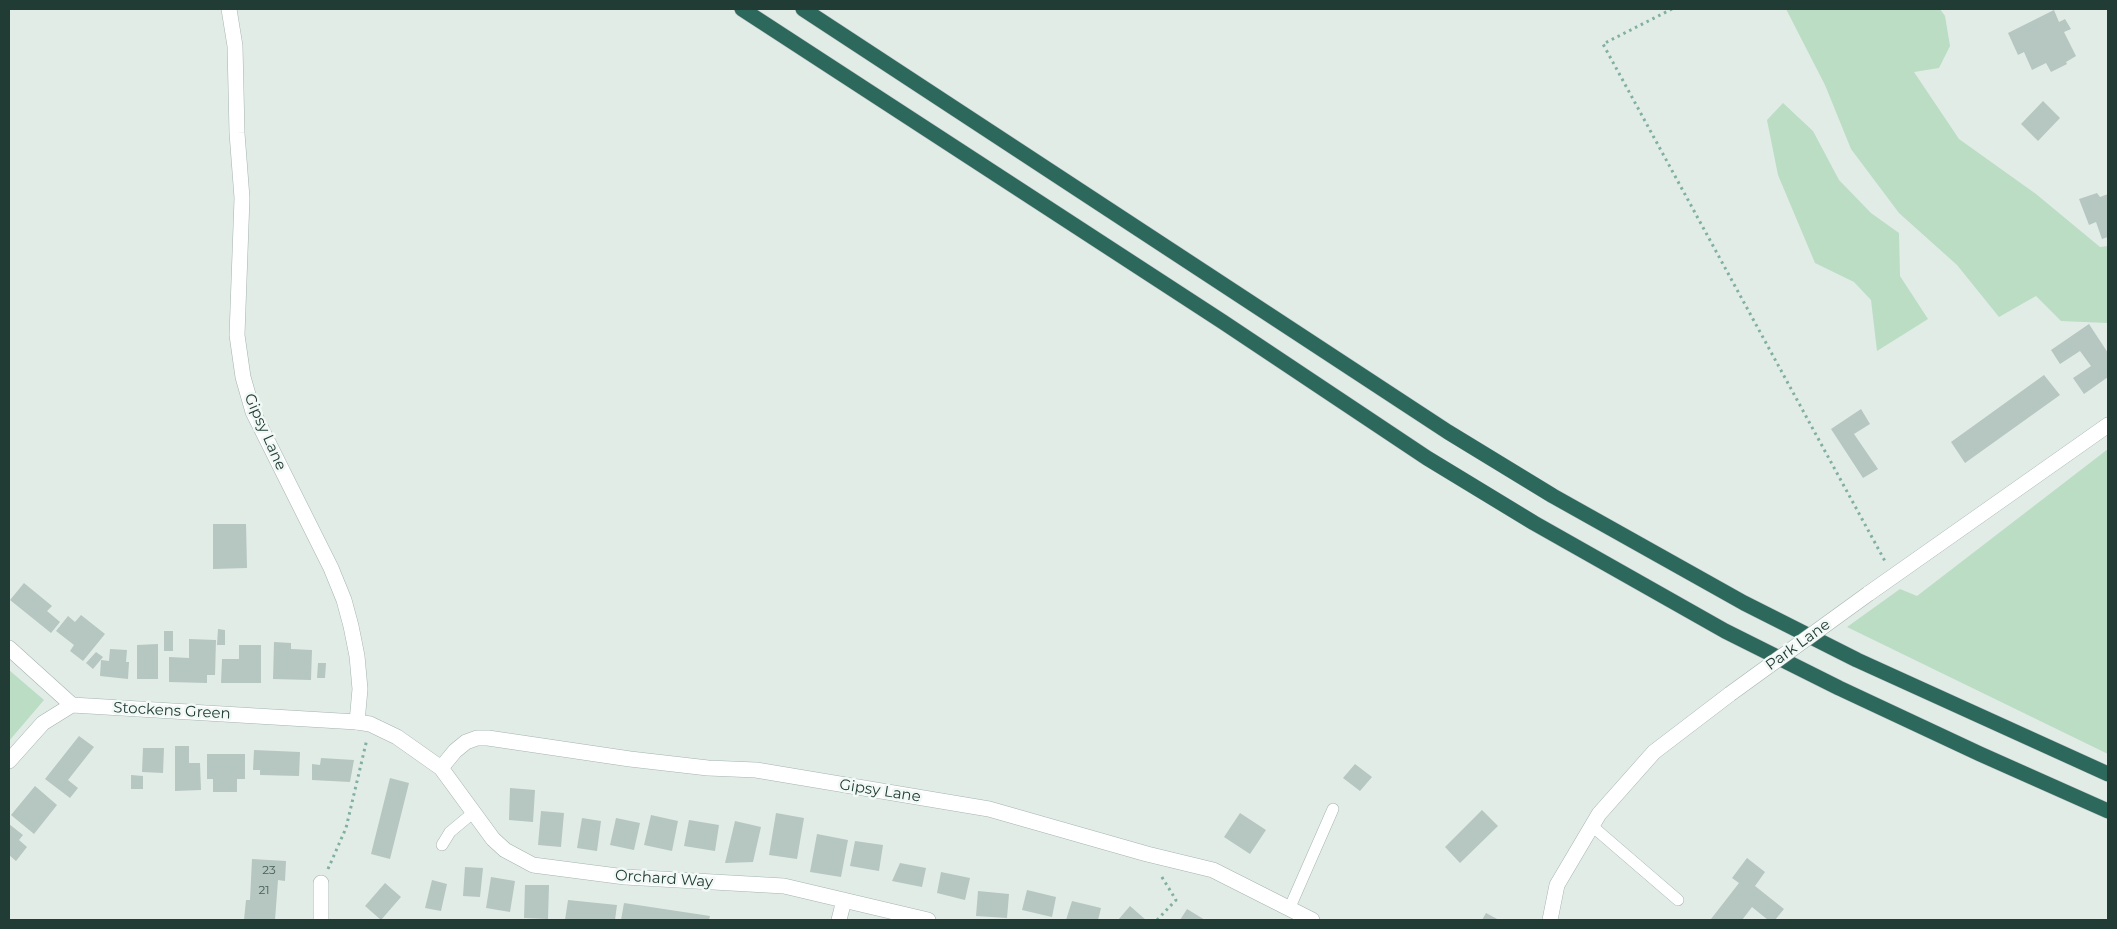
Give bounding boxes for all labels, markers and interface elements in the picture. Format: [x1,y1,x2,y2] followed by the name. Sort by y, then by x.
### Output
[240,391,290,473] street label: Gipsy Lane
[1762,616,1834,674] street label: Park Lane
[113,699,231,723] street label: Stockens Green
[838,776,922,806] street label: Gipsy Lane
[262,863,276,877] house number: 23
[614,867,714,891] street label: Orchard Way
[258,883,270,897] house number: 21

